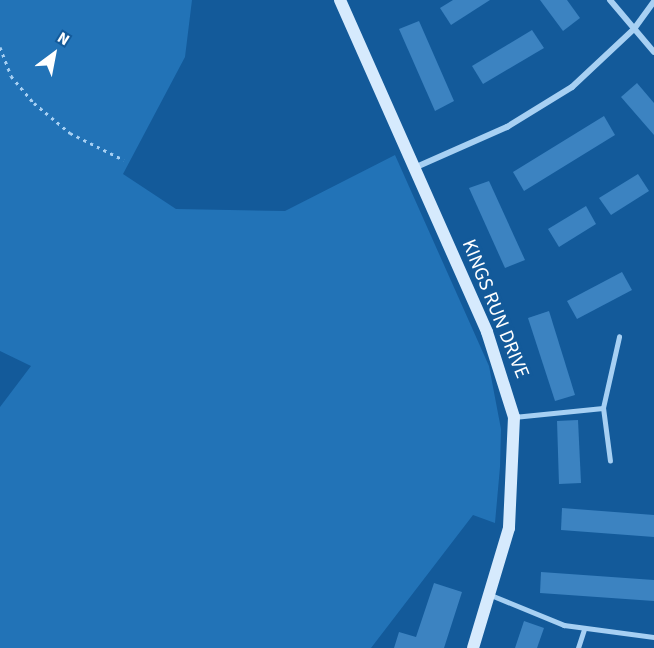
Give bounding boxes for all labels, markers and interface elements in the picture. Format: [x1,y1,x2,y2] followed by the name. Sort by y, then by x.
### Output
[24,24,84,84] north arrow
[53,27,74,51] text: N
[456,236,534,382] street label: KINGS RUN DRIVE

